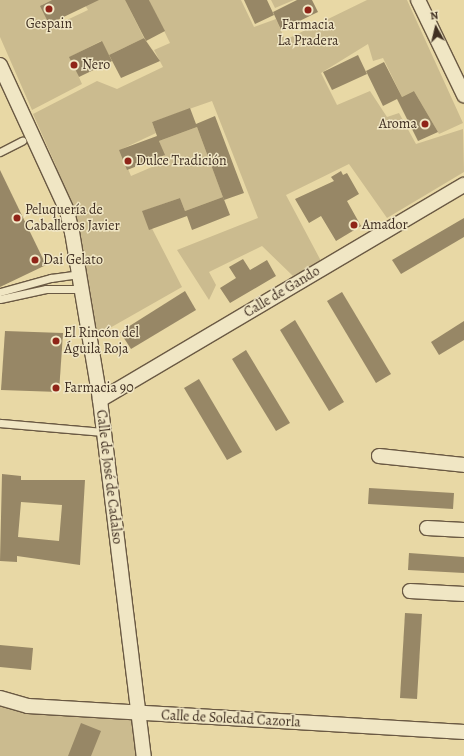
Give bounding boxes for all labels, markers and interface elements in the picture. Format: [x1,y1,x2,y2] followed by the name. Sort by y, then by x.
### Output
[44,4,54,14] marker: Gespain
[303,5,313,15] marker: Farmacia La Pradera
[416,8,456,48] north arrow
[429,8,439,24] text: N
[26,16,72,32] place label: Gespain
[277,17,339,50] place label: Farmacia La Pradera
[82,57,110,73] place label: Nero
[69,60,79,70] marker: Nero
[379,116,417,132] place label: Aroma
[420,119,430,129] marker: Aroma
[136,153,227,169] place label: Dulce Tradición
[123,156,133,166] marker: Dulce Tradición
[25,202,120,234] place label: Peluquería de Caballeros Javier
[12,213,22,223] marker: Peluquería de Caballeros Javier
[362,217,408,233] place label: Amador
[349,220,359,230] marker: Amador
[43,252,103,268] place label: Dai Gelato
[30,255,40,265] marker: Dai Gelato
[241,263,323,321] street label: Calle de Gando
[64,325,139,358] place label: El Rincón del Águila Roja
[51,336,61,346] marker: El Rincón del Águila Roja
[64,380,134,396] place label: Farmacia 90
[51,383,61,393] marker: Farmacia 90
[92,409,126,545] street label: Calle de José de Cadalso
[161,707,301,731] street label: Calle de Soledad Cazorla

